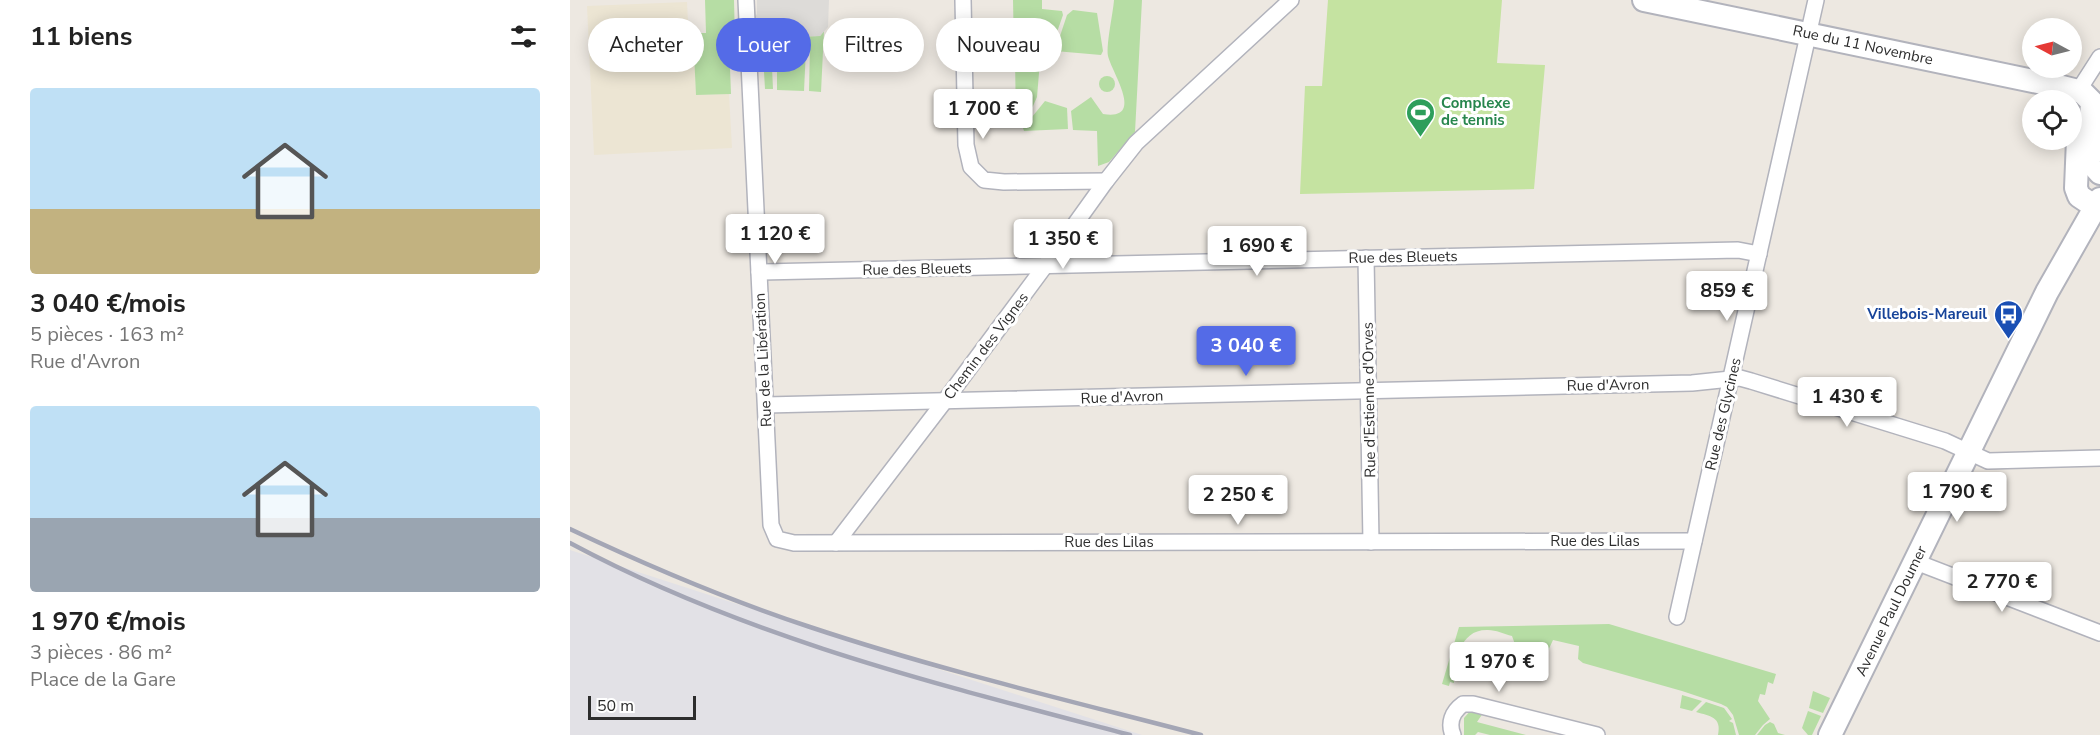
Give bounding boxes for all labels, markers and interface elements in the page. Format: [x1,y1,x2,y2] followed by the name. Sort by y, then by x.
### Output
[588,18,704,72] chip: Acheter
[716,18,811,72] chip: Louer
[823,18,924,72] chip: Filtres
[936,18,1062,72] chip: Nouveau
[2022,18,2082,78] north arrow
[2022,18,2082,150] map controls
[30,19,132,54] text: 11 biens
[507,20,540,53] icon: filters
[1791,20,1935,70] street label: Rue du 11 Novembre
[928,89,1038,140] pin: 1 700 €
[2022,90,2082,150] button: locate
[1441,93,1510,130] place label: Complexe de tennis
[948,95,1018,122] text: 1 700 €
[1404,96,1436,138] sports icon: Complexe de tennis
[231,127,339,235] icon: home
[720,214,830,265] pin: 1 120 €
[1008,219,1118,270] pin: 1 350 €
[740,220,810,247] text: 1 120 €
[1028,225,1098,252] text: 1 350 €
[1202,226,1312,277] pin: 1 690 €
[1222,232,1292,259] text: 1 690 €
[1348,246,1458,268] street label: Rue des Bleuets
[862,258,972,280] street label: Rue des Bleuets
[1685,271,1769,322] pin: 859 €
[1700,277,1754,304] text: 859 €
[30,286,186,321] text: 3 040 €/mois
[939,288,1033,404] street label: Chemin des Vignes
[749,292,777,428] street label: Rue de la Libération
[1992,298,2024,340] bus stop icon: Villebois-Mareuil
[1866,304,1987,324] place label: Villebois-Mareuil
[30,321,184,348] text: 5 pièces · 163 m²
[1358,322,1380,478] street label: Rue d'Estienne d'Orves
[1191,326,1301,377] pin: 3 040 €
[1211,332,1281,359] text: 3 040 €
[30,348,140,375] text: Rue d'Avron
[1700,356,1746,472] street label: Rue des Glycines
[1566,374,1650,396] street label: Rue d'Avron
[1792,377,1902,428] pin: 1 430 €
[1812,383,1882,410] text: 1 430 €
[1080,386,1164,408] street label: Rue d'Avron
[231,445,339,553] icon: home
[1902,472,2012,523] pin: 1 790 €
[1183,475,1293,526] pin: 2 250 €
[1922,478,1992,505] text: 1 790 €
[1203,481,1273,508] text: 2 250 €
[1550,531,1640,551] street label: Rue des Lilas
[1064,532,1154,552] street label: Rue des Lilas
[1851,542,1932,680] street label: Avenue Paul Doumer
[1947,562,2057,613] pin: 2 770 €
[1967,568,2037,595] text: 2 770 €
[30,604,186,639] text: 1 970 €/mois
[30,639,172,666] text: 3 pièces · 86 m²
[1444,642,1554,693] pin: 1 970 €
[1464,648,1534,675] text: 1 970 €
[30,666,176,693] text: Place de la Gare
[588,693,696,720] scale bar
[597,695,634,717] text: 50 m

